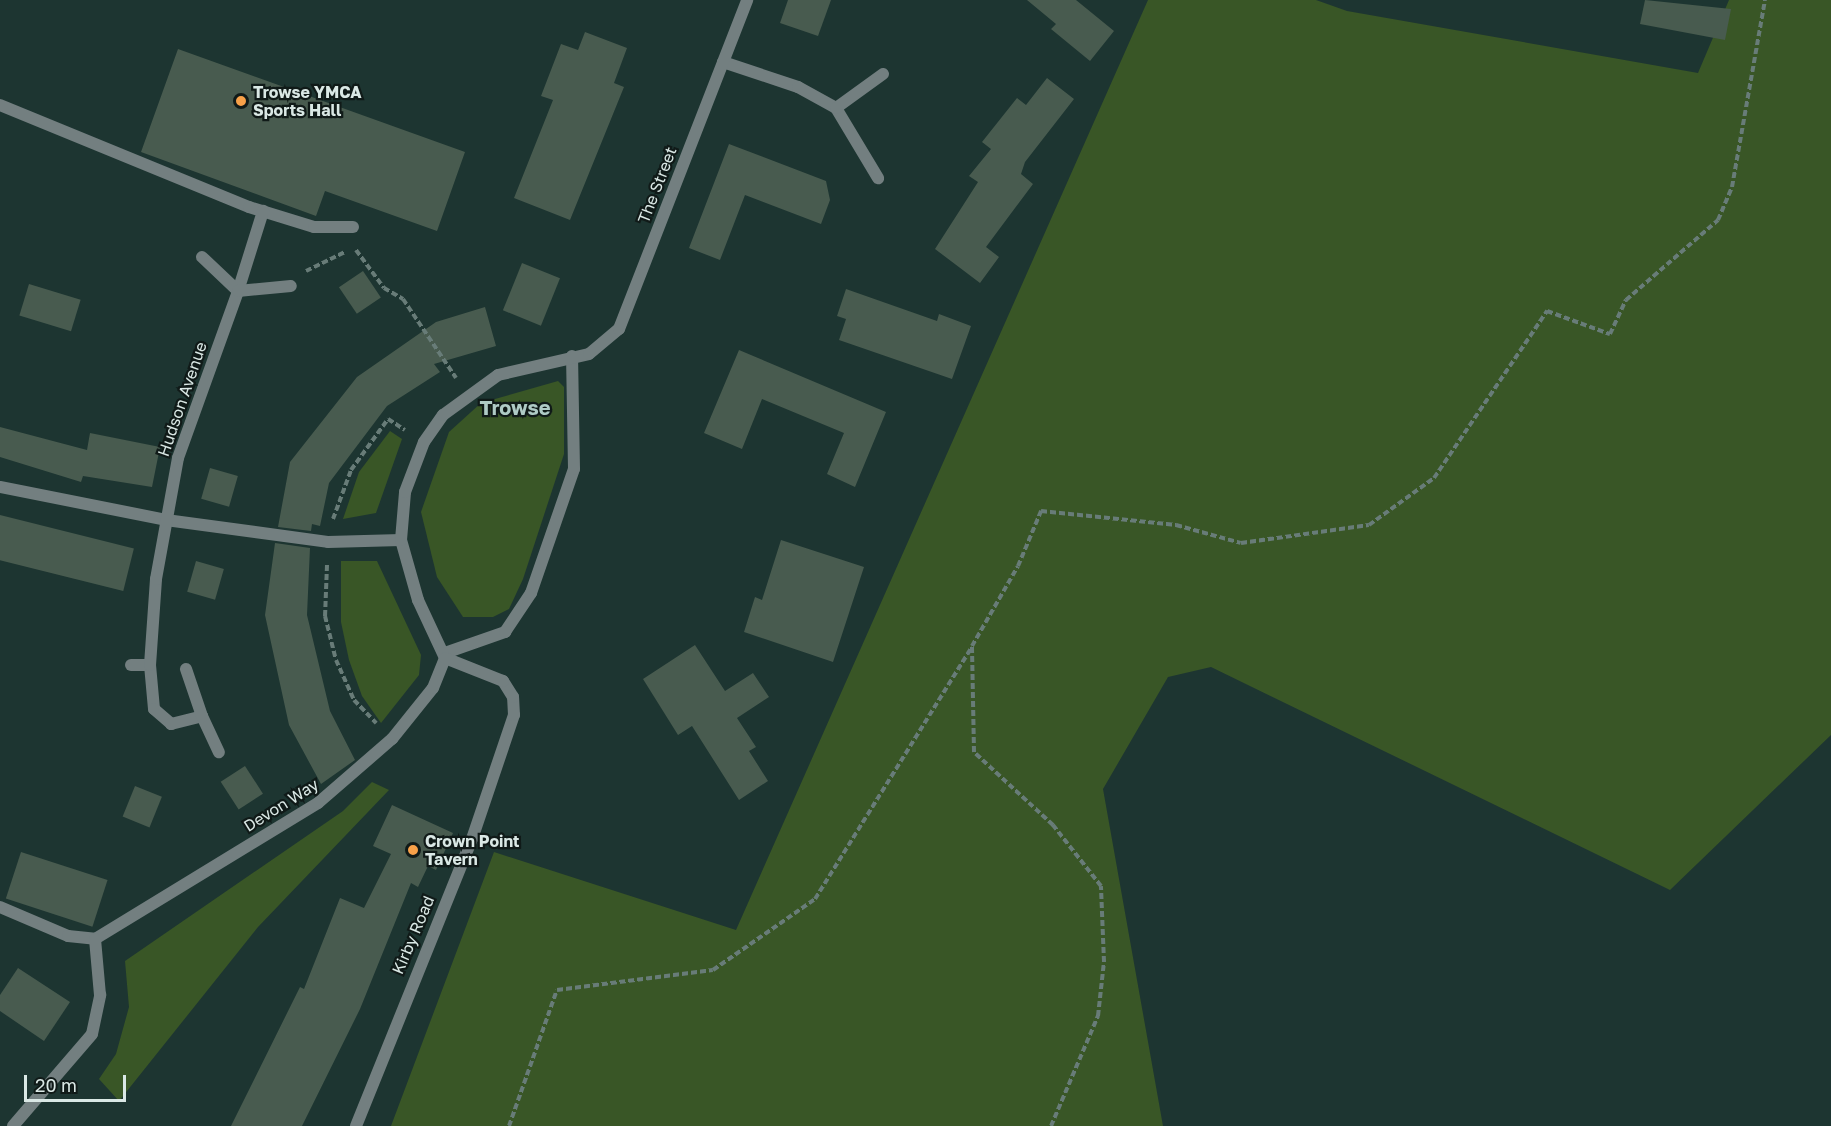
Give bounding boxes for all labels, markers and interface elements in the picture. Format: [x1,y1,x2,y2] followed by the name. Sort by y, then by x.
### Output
[253,82,362,120] place label: Trowse YMCA Sports Hall
[234,94,248,108] marker: Trowse YMCA Sports Hall
[634,144,680,226] street label: The Street
[153,339,211,459] street label: Hudson Avenue
[479,395,551,419] district label: Trowse
[240,774,322,836] street label: Devon Way
[425,831,519,869] place label: Crown Point Tavern
[406,843,420,857] marker: Crown Point Tavern
[388,893,438,977] street label: Kirby Road
[27,1063,129,1101] scale bar
[35,1074,77,1096] text: 20 m

